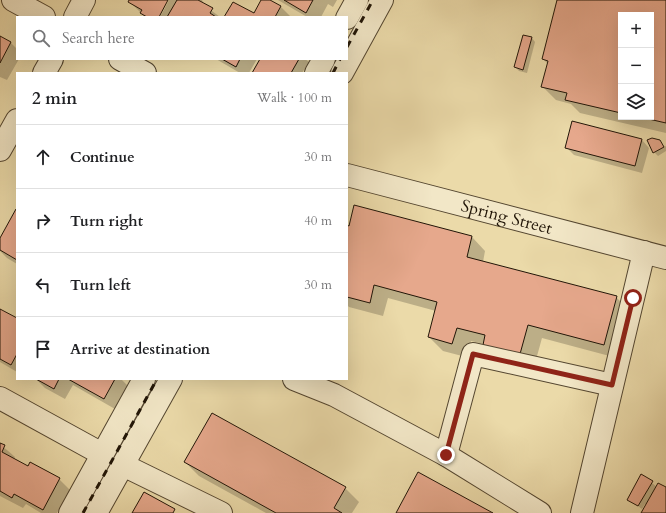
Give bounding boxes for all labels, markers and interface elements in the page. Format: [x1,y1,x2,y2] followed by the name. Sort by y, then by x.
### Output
[618,12,654,120] map controls
[618,12,654,48] button: +
[16,16,348,60] search box
[30,27,52,49] icon: search
[62,28,135,48] text: Search here
[618,48,654,84] button: −
[618,84,654,120] button: layers
[32,87,77,110] text: 2 min
[257,89,332,107] text: Walk · 100 m
[32,146,54,168] icon: ahead
[70,147,135,167] text: Continue
[304,148,332,166] text: 30 m
[459,194,555,240] street label: Spring Street
[32,210,54,232] icon: right
[70,211,143,231] text: Turn right
[304,212,332,230] text: 40 m
[32,274,54,296] icon: left
[70,275,131,295] text: Turn left
[304,276,332,294] text: 30 m
[624,289,642,307] route start
[32,338,54,360] icon: arrive
[70,339,210,359] text: Arrive at destination
[437,446,455,464] route end

